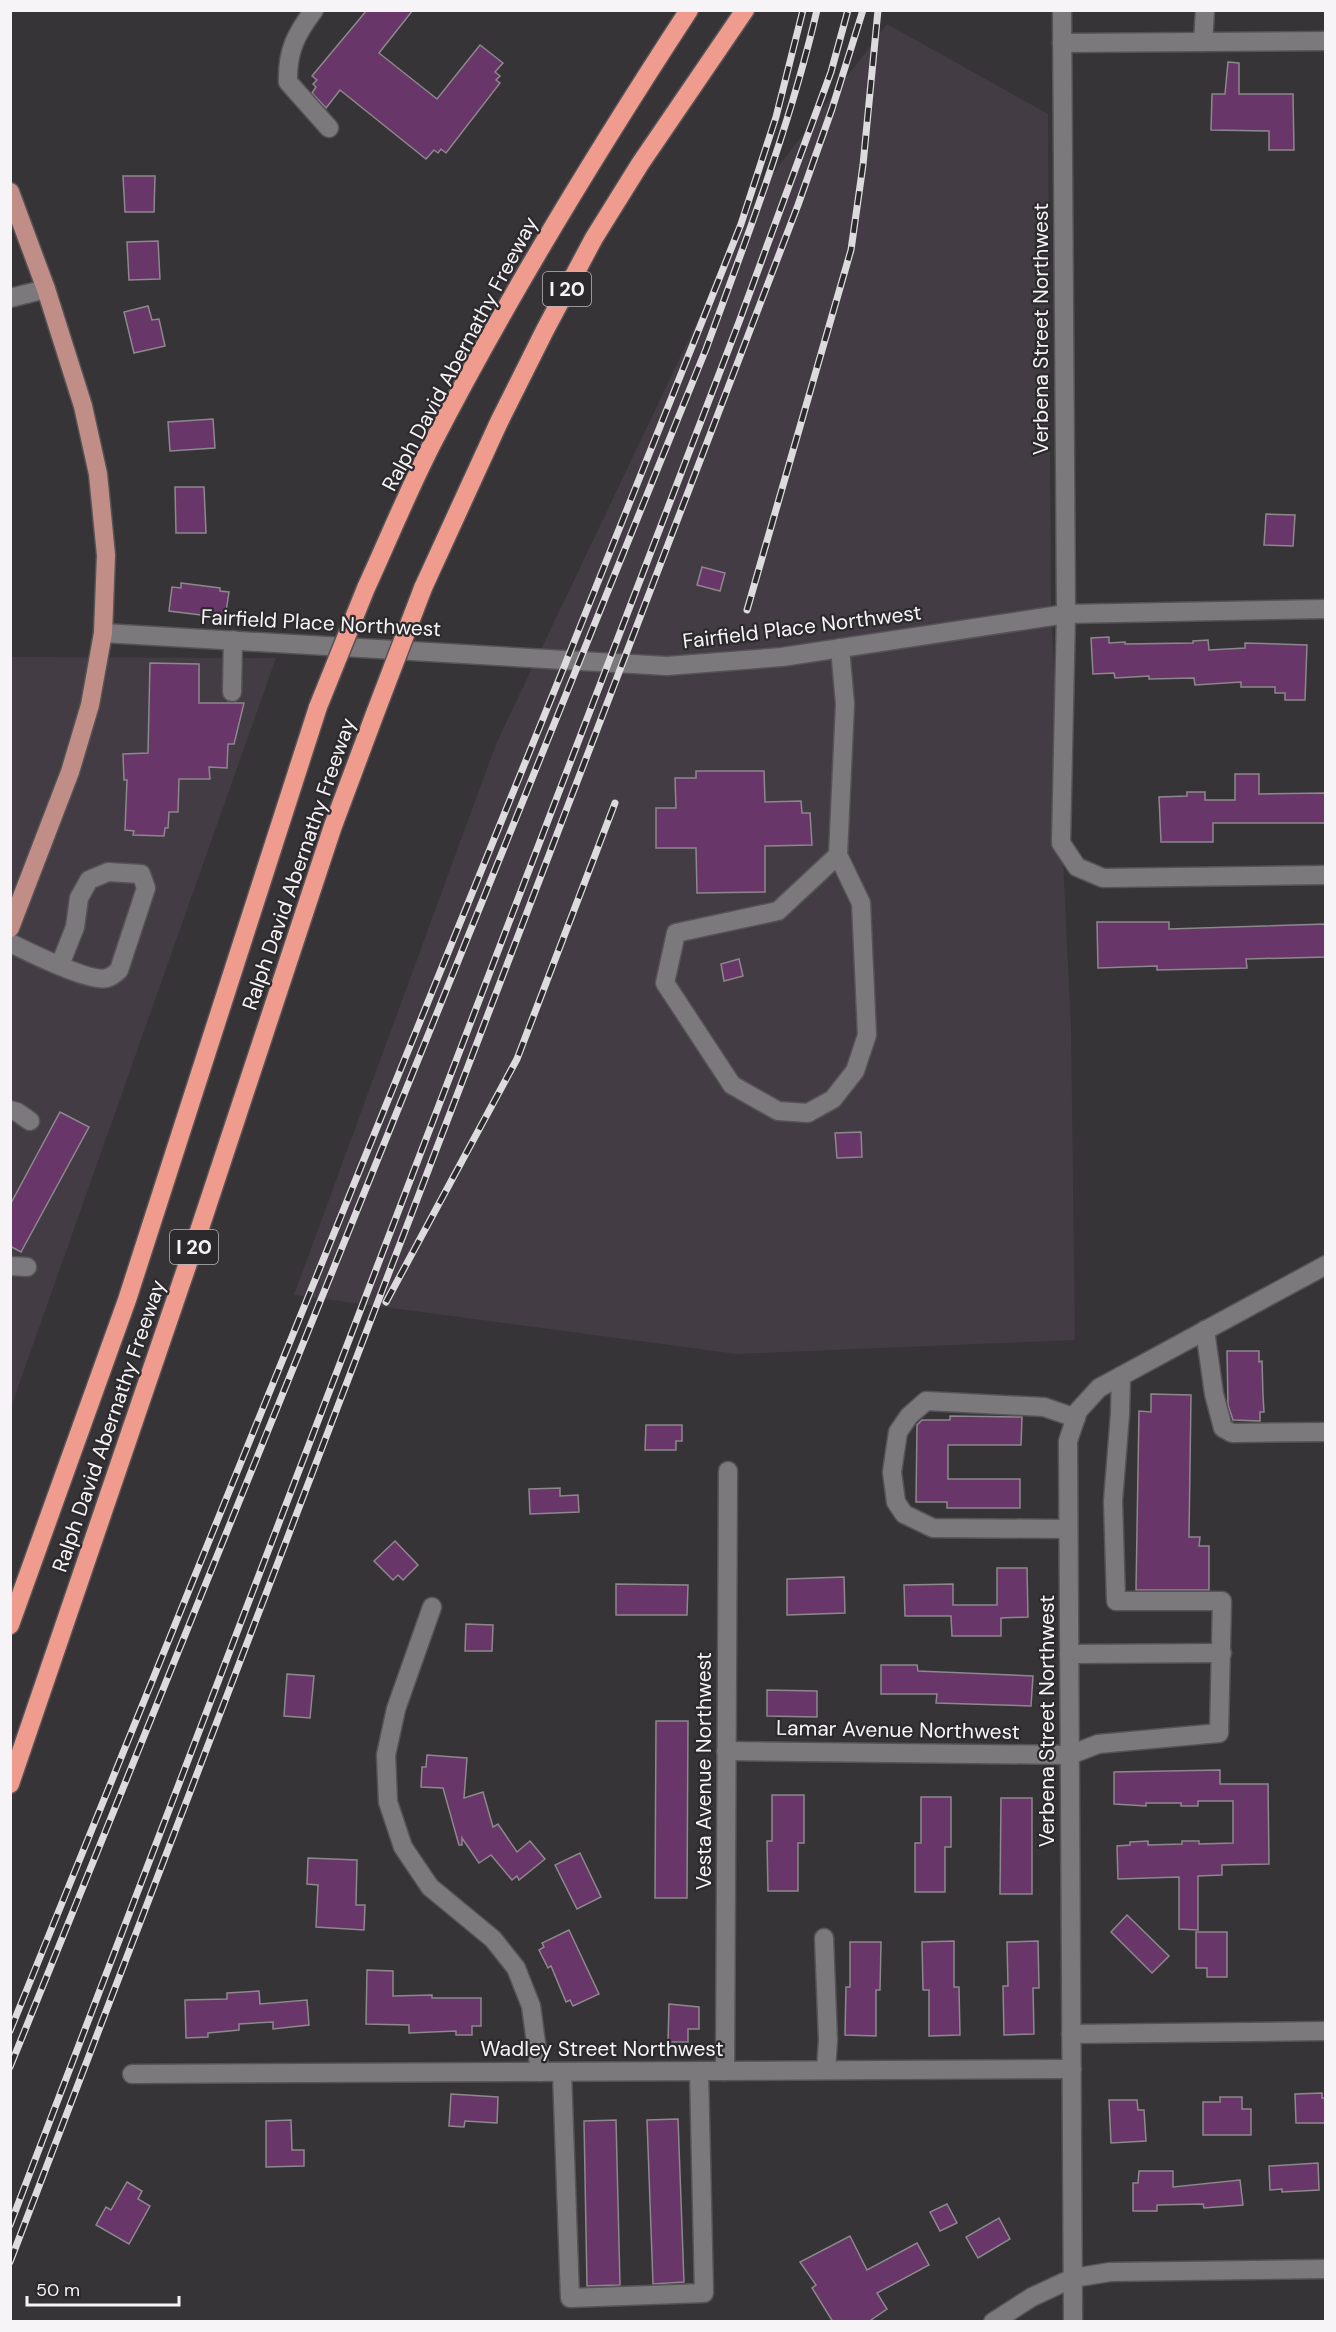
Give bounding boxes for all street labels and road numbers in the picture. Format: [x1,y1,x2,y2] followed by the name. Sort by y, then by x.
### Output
[1027,203,1055,455] street label: Verbena Street Northwest
[376,212,545,496] street label: Ralph David Abernathy Freeway
[543,272,591,306] road number: I 20
[681,598,923,656] street label: Fairfield Place Northwest
[200,603,442,643] street label: Fairfield Place Northwest
[236,714,362,1014] street label: Ralph David Abernathy Freeway
[170,1230,218,1264] road number: I 20
[46,1276,172,1576] street label: Ralph David Abernathy Freeway
[1033,1595,1061,1847] street label: Verbena Street Northwest
[690,1652,718,1890] street label: Vesta Avenue Northwest
[776,1714,1020,1746] street label: Lamar Avenue Northwest
[480,2035,724,2063] street label: Wadley Street Northwest

